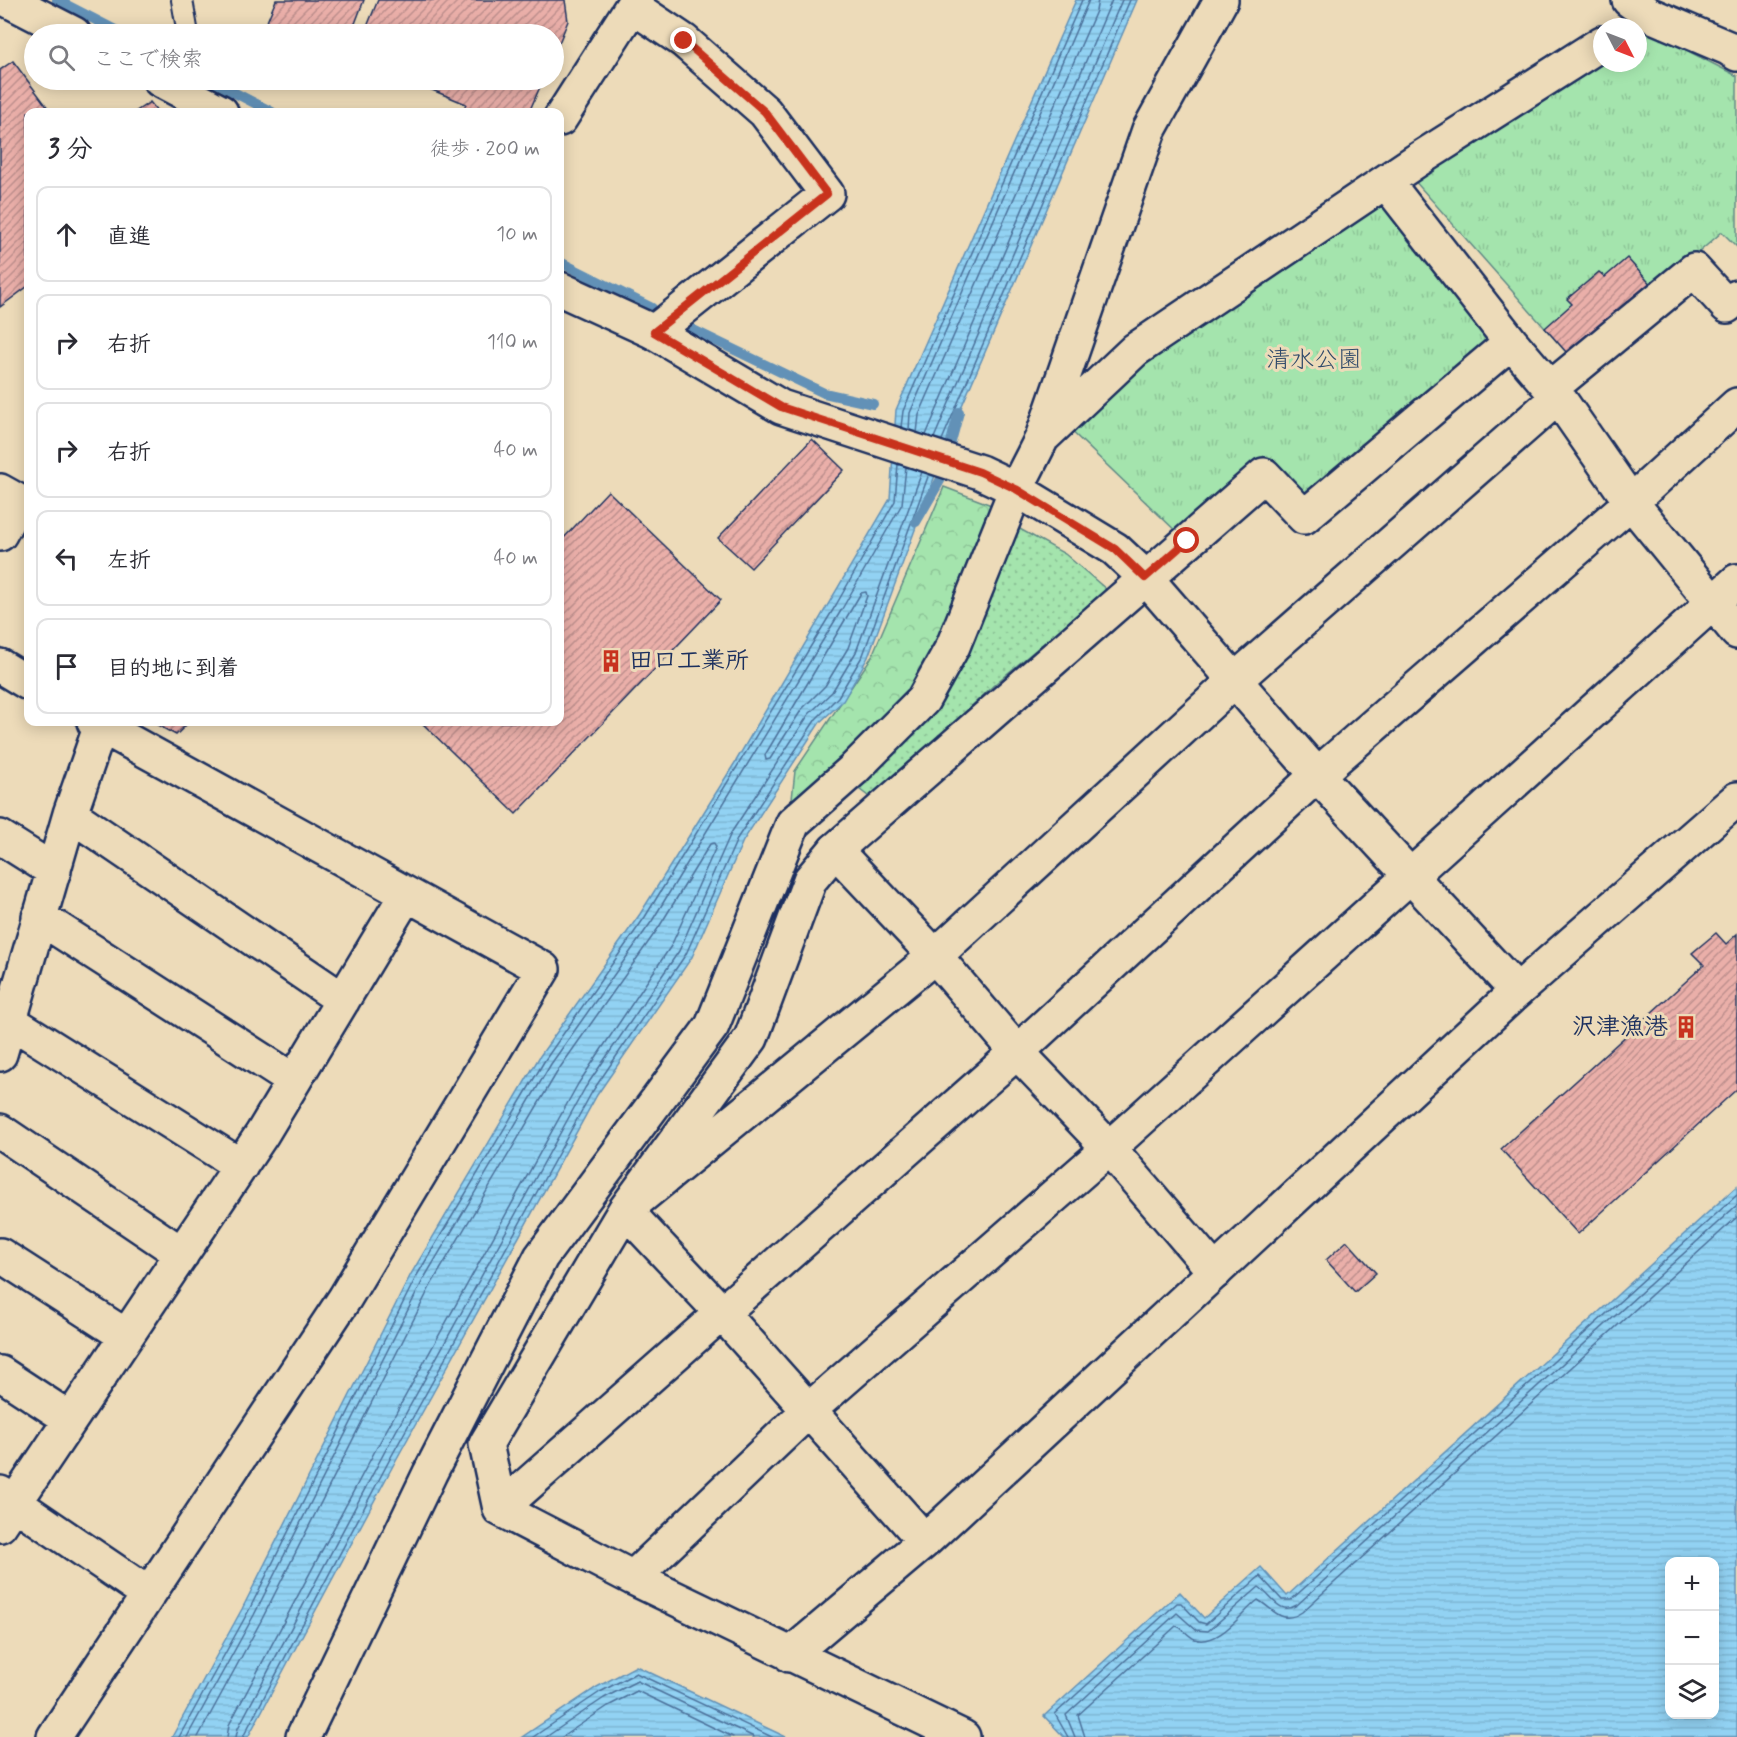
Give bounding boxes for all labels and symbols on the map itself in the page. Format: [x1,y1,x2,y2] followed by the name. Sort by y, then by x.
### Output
[1593,18,1647,72] north arrow
[670,27,696,53] route end
[1266,345,1362,376] park label: 清水公園
[1173,527,1199,553] route start
[629,646,749,677] place label: 田口工業所
[598,648,624,674] building icon: 田口工業所
[1572,1012,1668,1043] place label: 沢津漁港
[1673,1014,1699,1040] building icon: 沢津漁港

